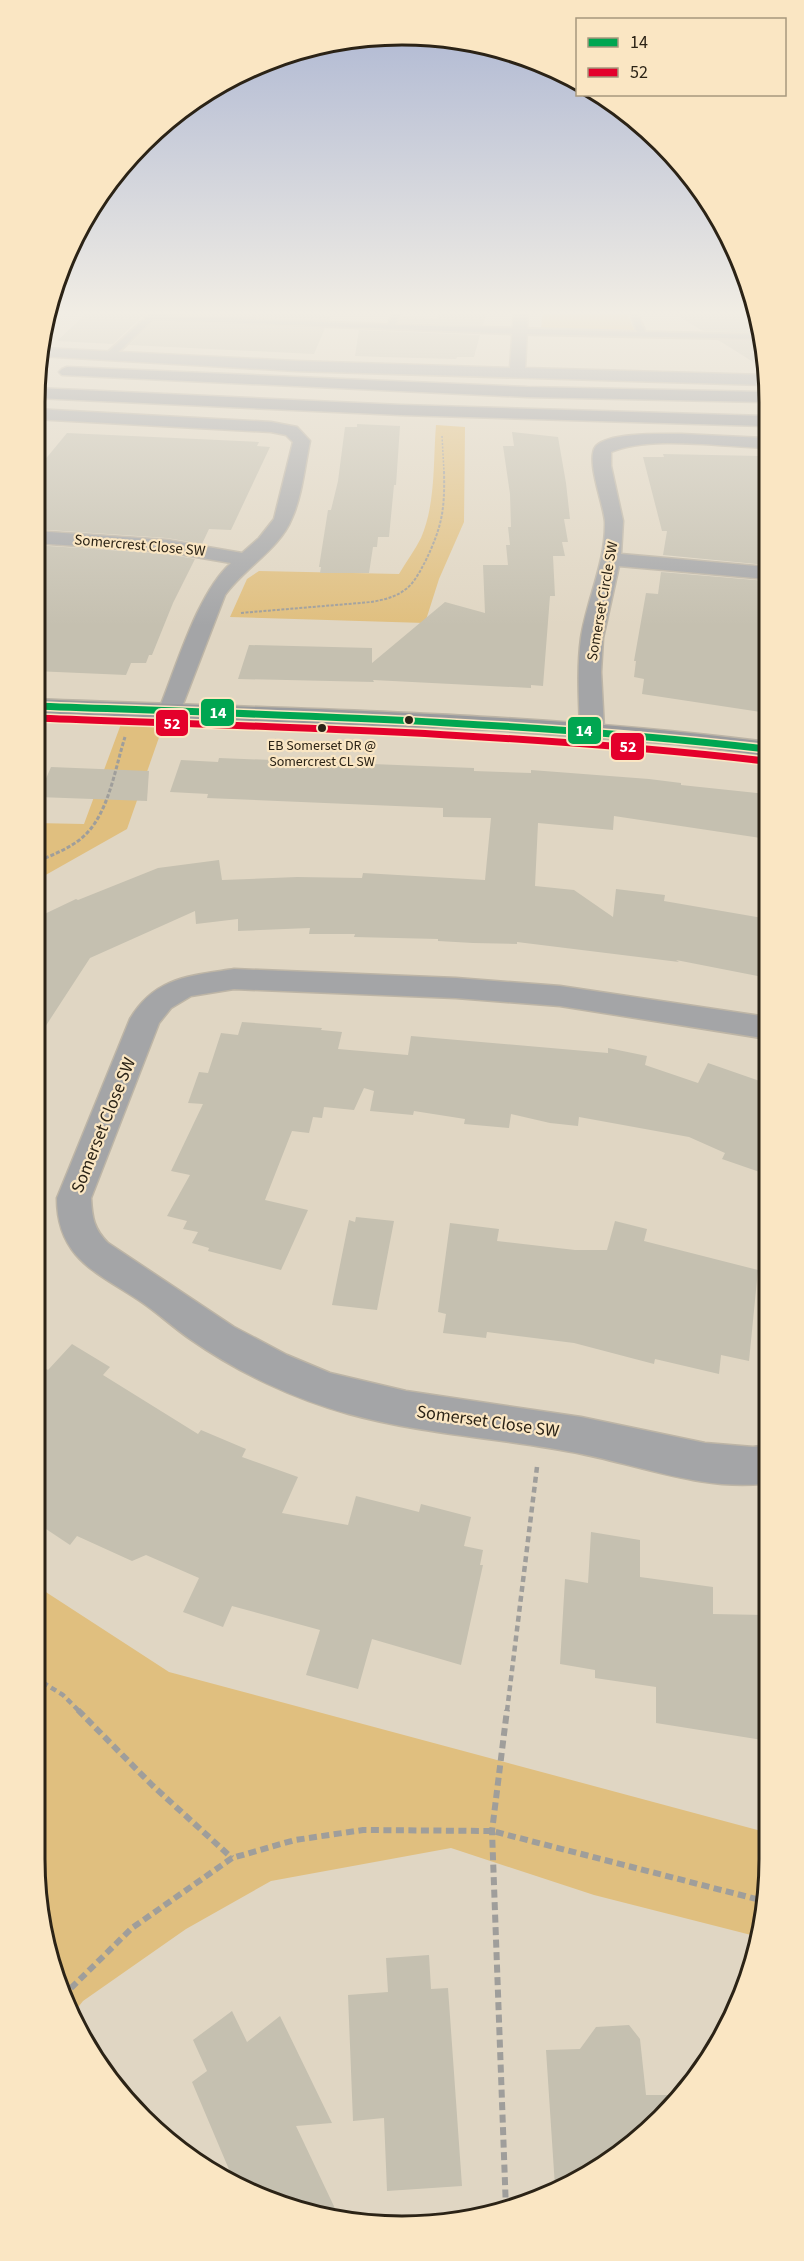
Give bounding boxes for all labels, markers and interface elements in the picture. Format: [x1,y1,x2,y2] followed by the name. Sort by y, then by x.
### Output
[576,18,786,96] legend
[630,30,648,55] text: 14
[630,60,648,85] text: 52
[74,529,207,562] street label: Somercrest Close SW
[582,539,623,663] street label: Somerset Circle SW
[200,698,235,727] line badge: 14
[210,702,227,724] text: 14
[155,709,189,737] line badge: 52
[164,713,180,735] text: 52
[403,714,415,726] unlabelled marker
[567,716,602,745] line badge: 14
[576,720,593,742] text: 14
[316,722,328,734] marker: EB Somerset DR @ Somercrest CL SW
[610,732,645,761] line badge: 52
[268,736,376,772] place label: EB Somerset DR @ Somercrest CL SW
[620,736,636,758] text: 52
[65,1054,142,1197] street label: Somerset Close SW
[415,1399,561,1444] street label: Somerset Close SW

